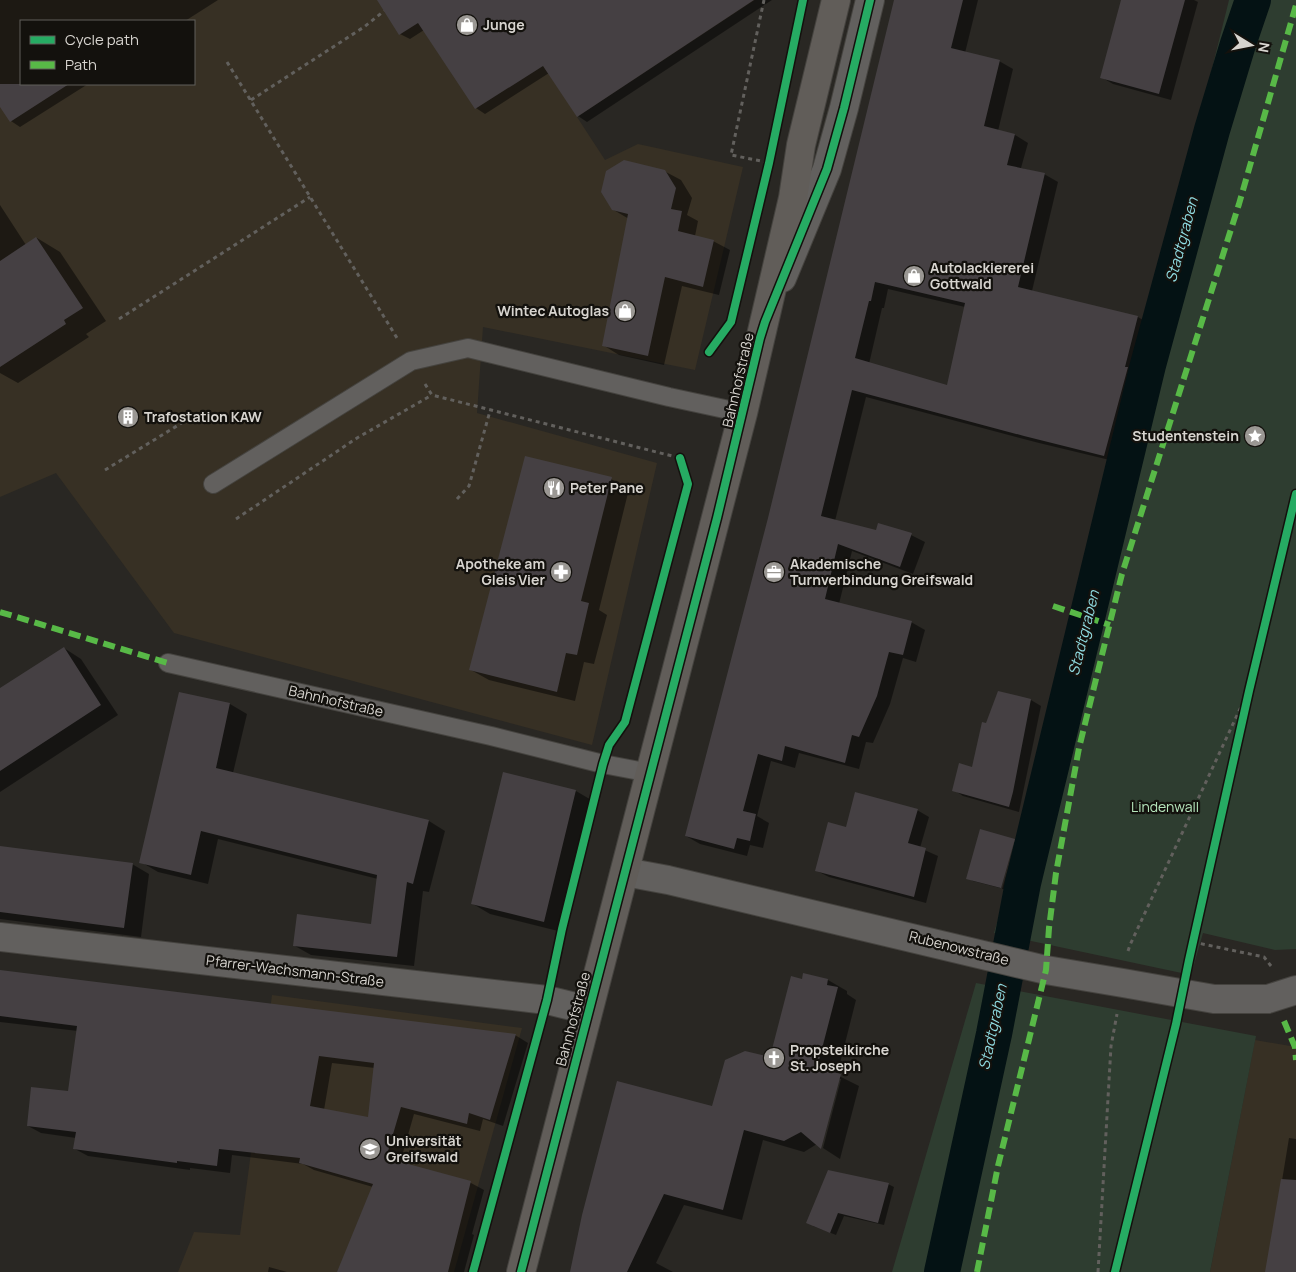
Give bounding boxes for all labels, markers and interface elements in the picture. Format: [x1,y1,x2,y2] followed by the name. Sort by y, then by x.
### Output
[455,13,479,37] shop icon: Junge
[483,15,525,34] place label: Junge
[20,20,195,85] legend
[1226,20,1276,70] north arrow
[65,29,139,50] text: Cycle path
[1254,41,1275,54] text: N
[65,54,97,75] text: Path
[1160,194,1203,285] water label: Stadtgraben
[930,258,1034,293] place label: Autolackiererei Gottwald
[902,264,926,288] shop icon: Autolackiererei Gottwald
[613,299,637,323] shop icon: Wintec Autoglas
[497,301,609,320] place label: Wintec Autoglas
[717,331,758,429] street label: Bahnhofstraße
[116,405,140,429] building icon: Trafostation KAW
[144,407,262,426] place label: Trafostation KAW
[1243,424,1267,448] place icon: Studentenstein
[1132,426,1239,445] place label: Studentenstein
[542,476,566,500] restaurant icon: Peter Pane
[570,478,644,497] place label: Peter Pane
[456,554,545,589] place label: Apotheke am Gleis Vier
[790,554,973,589] place label: Akademische Turnverbindung Greifswald
[549,560,573,584] pharmacy icon: Apotheke am Gleis Vier
[762,560,786,584] office icon: Akademische Turnverbindung Greifswald
[1063,587,1105,678] water label: Stadtgraben
[287,680,385,721] street label: Bahnhofstraße
[1131,797,1199,816] park label: Lindenwall
[907,926,1011,969] street label: Rubenowstraße
[205,950,385,991] street label: Pfarrer-Wachsmann-Straße
[551,970,594,1068] street label: Bahnhofstraße
[973,981,1012,1072] water label: Stadtgraben
[790,1040,889,1075] place label: Propsteikirche St. Joseph
[762,1046,786,1070] church icon: Propsteikirche St. Joseph
[386,1131,462,1166] place label: Universität Greifswald
[358,1137,382,1161] school or university icon: Universität Greifswald

